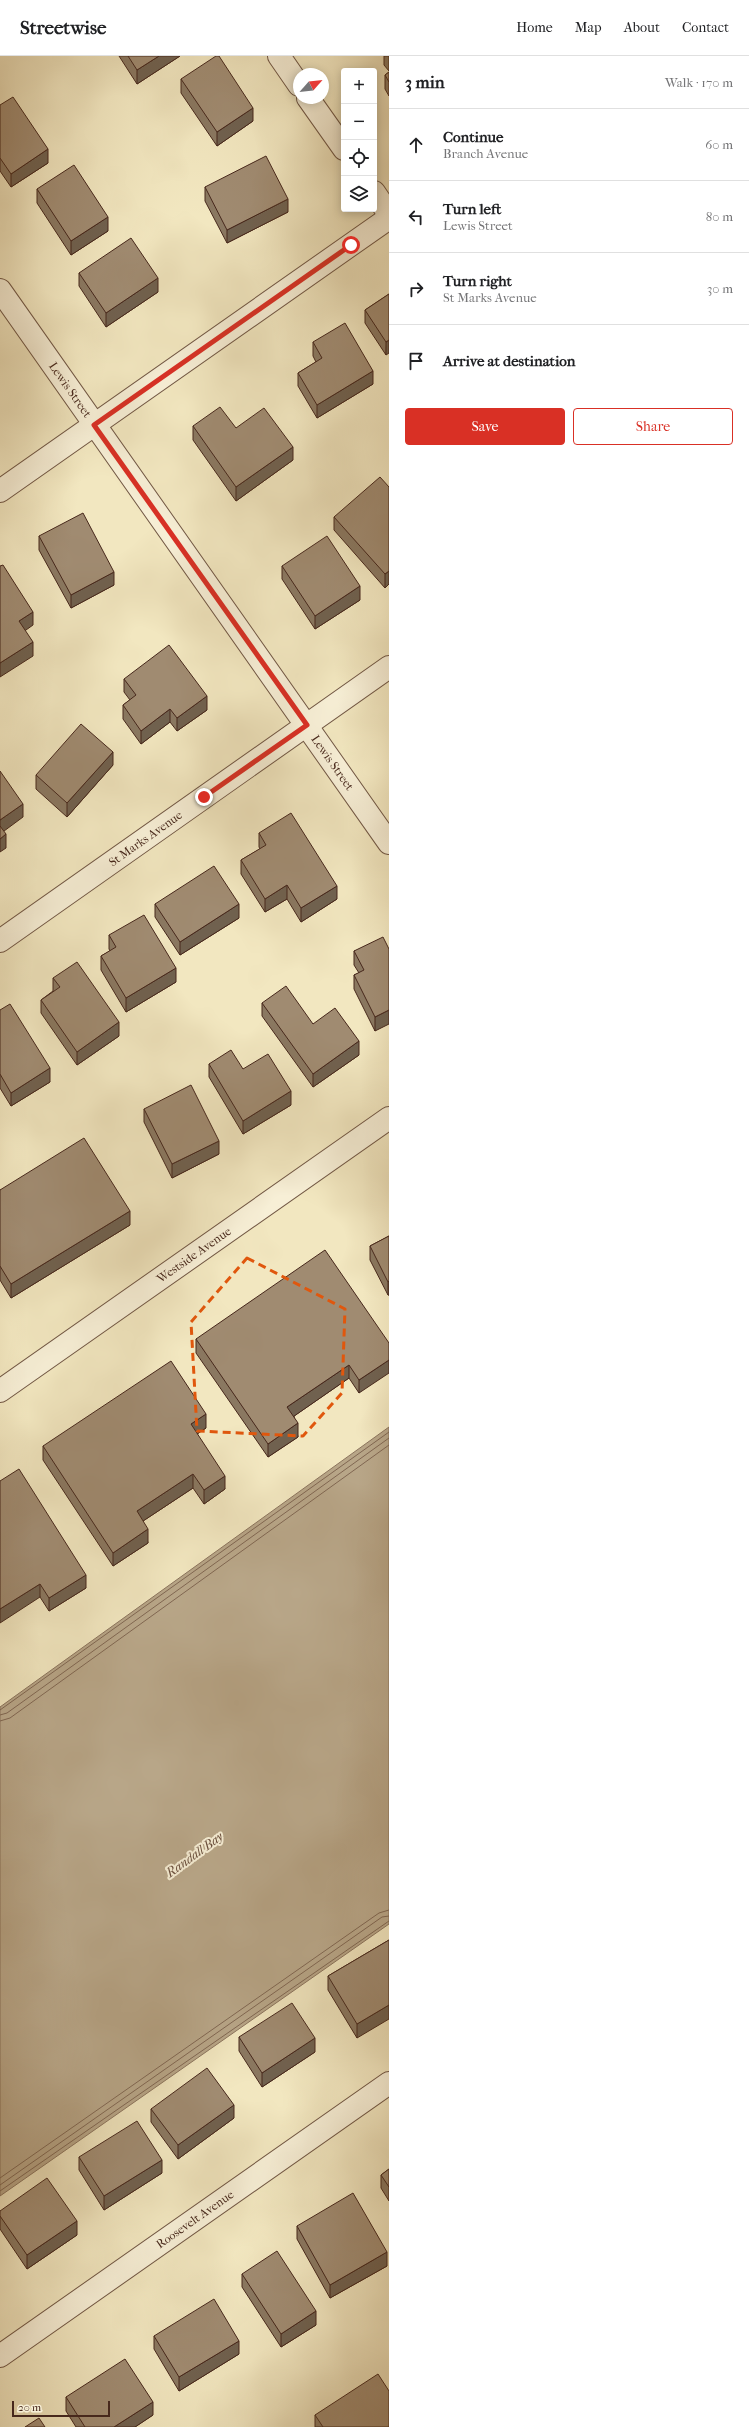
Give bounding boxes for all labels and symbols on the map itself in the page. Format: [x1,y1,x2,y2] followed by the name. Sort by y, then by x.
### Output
[293,68,329,104] north arrow
[342,236,360,254] route start
[46,359,95,421] street label: Lewis Street
[308,732,357,794] street label: Lewis Street
[195,788,213,806] route end
[106,808,185,869] street label: St Marks Avenue
[153,1224,234,1286] street label: Westside Avenue
[162,1828,226,1881] water label: Randall Bay
[153,2187,236,2251] street label: Roosevelt Avenue
[12,2399,110,2418] scale bar

